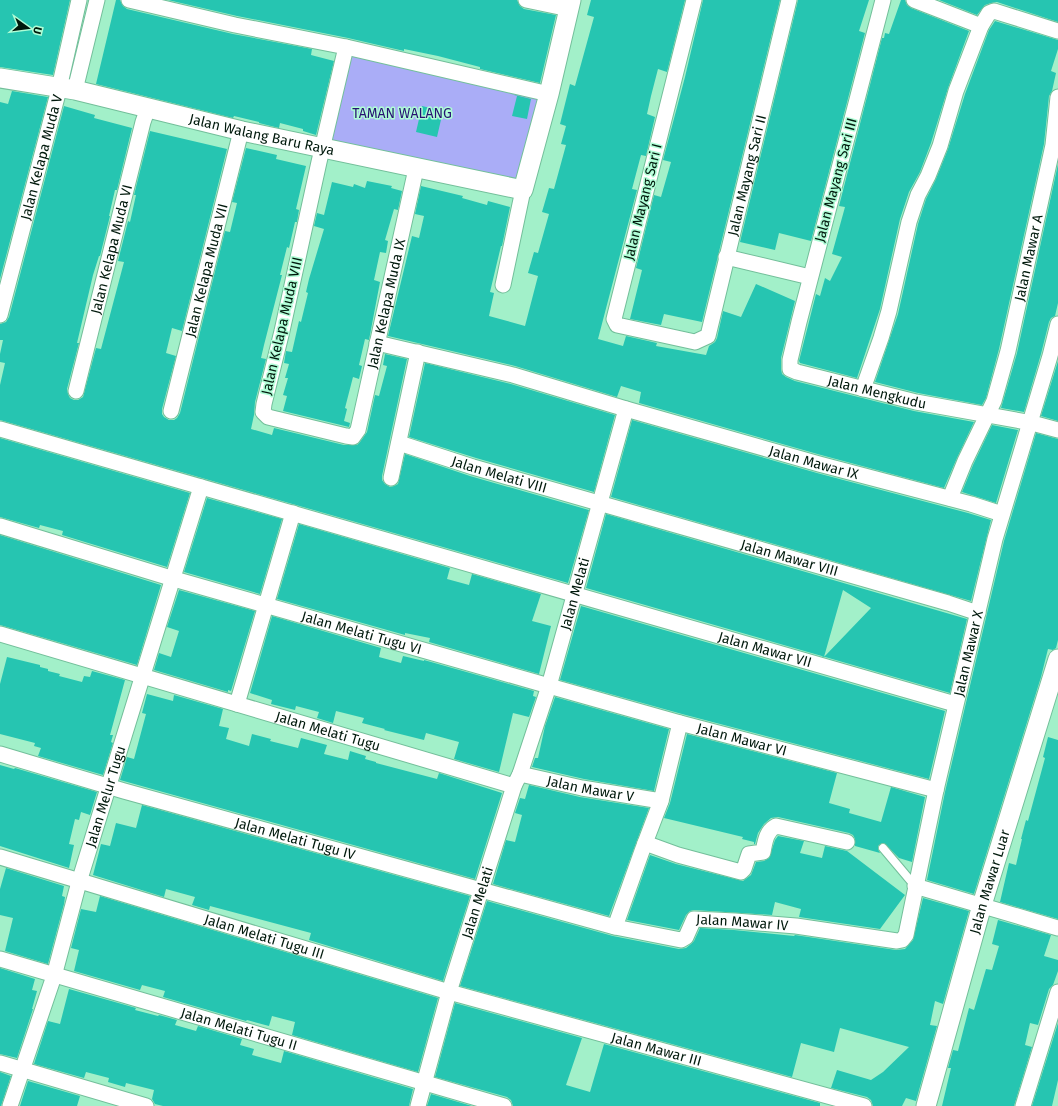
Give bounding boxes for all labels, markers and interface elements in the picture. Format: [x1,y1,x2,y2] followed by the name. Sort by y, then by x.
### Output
[8,8,48,48] north arrow
[30,25,44,35] text: U
[17,93,66,222] street label: Jalan Kelapa Muda V
[352,105,452,122] park label: TAMAN WALANG
[187,110,336,159] street label: Jalan Walang Baru Raya
[724,113,770,238] street label: Jalan Mayang Sari II
[811,116,861,244] street label: Jalan Mayang Sari III
[620,142,666,262] street label: Jalan Mayang Sari I
[87,183,136,316] street label: Jalan Kelapa Muda VI
[181,202,231,339] street label: Jalan Kelapa Muda VII
[1011,213,1046,303] street label: Jalan Mawar A
[363,236,409,370] street label: Jalan Kelapa Muda IX
[258,255,306,397] street label: Jalan Kelapa Muda VIII
[826,372,928,412] street label: Jalan Mengkudu
[767,442,861,483] street label: Jalan Mawar IX
[449,452,549,496] street label: Jalan Melati VIII
[739,536,840,580] street label: Jalan Mawar VIII
[556,556,593,632] street label: Jalan Melati
[300,607,424,658] street label: Jalan Melati Tugu VI
[950,608,987,698] street label: Jalan Mawar X
[716,628,814,671] street label: Jalan Mawar VII
[274,707,382,755] street label: Jalan Melati Tugu
[695,719,789,759] street label: Jalan Mawar VI
[82,744,129,849] street label: Jalan Melur Tugu
[545,772,635,805] street label: Jalan Mawar V
[233,814,357,863] street label: Jalan Melati Tugu IV
[966,827,1013,936] street label: Jalan Mawar Luar
[458,864,497,941] street label: Jalan Melati
[202,910,326,963] street label: Jalan Melati Tugu III
[696,911,789,934] street label: Jalan Mawar IV
[179,1004,299,1054] street label: Jalan Melati Tugu II
[609,1028,703,1069] street label: Jalan Mawar III

